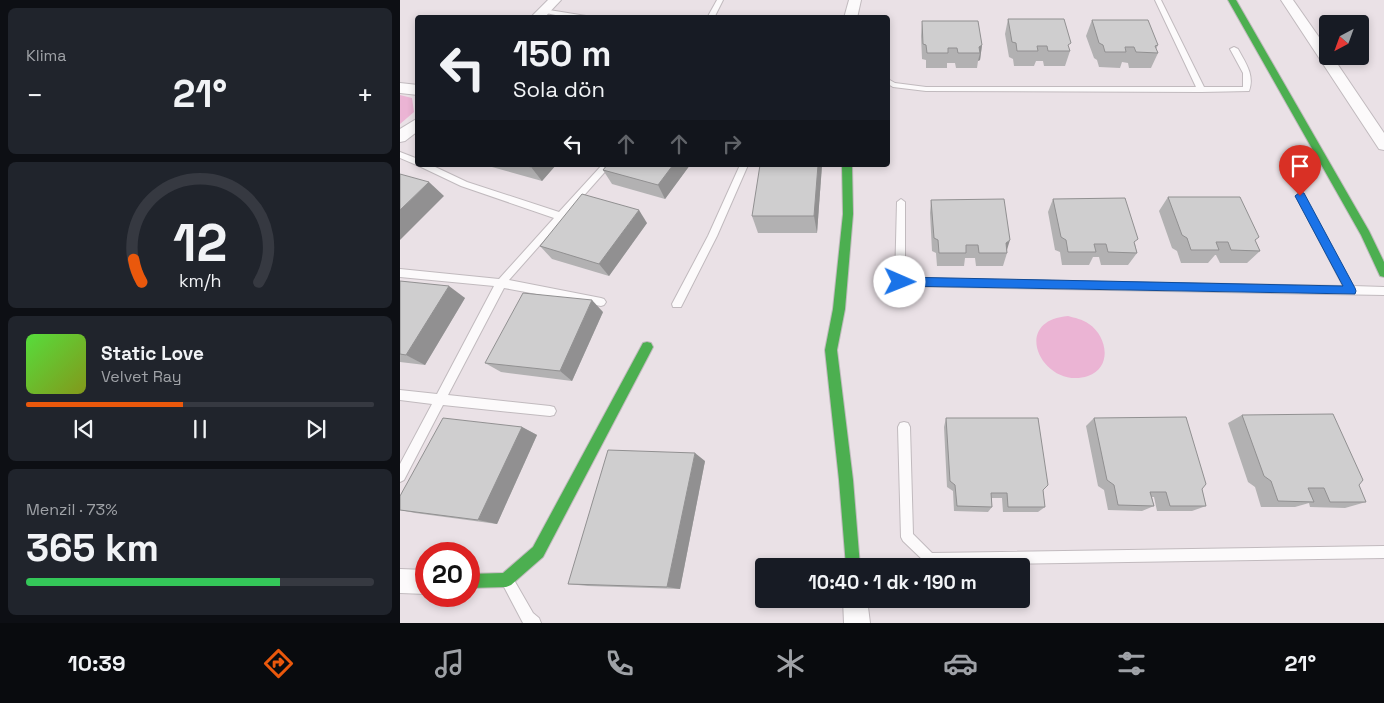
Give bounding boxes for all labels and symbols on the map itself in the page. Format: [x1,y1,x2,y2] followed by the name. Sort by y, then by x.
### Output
[1319,15,1369,65] north arrow
[1279,145,1321,196] pin
[873,255,925,307] position arrow
[415,542,480,607] speed limit sign: 20

